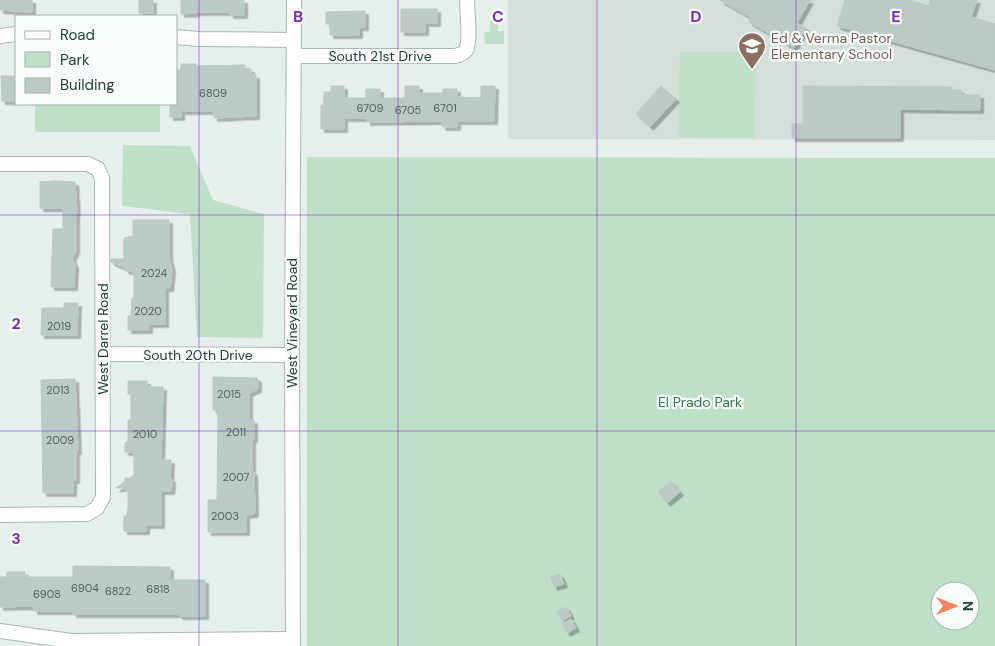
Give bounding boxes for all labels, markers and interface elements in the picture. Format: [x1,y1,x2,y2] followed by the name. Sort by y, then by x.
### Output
[293,6,303,27] text: B
[492,6,504,27] text: C
[690,6,702,27] text: D
[891,6,901,27] text: E
[15,15,178,105] legend
[60,25,95,45] text: Road
[771,29,892,63] place label: Ed & Verma Pastor Elementary School
[737,31,767,70] school or university icon: Ed & Verma Pastor Elementary School
[328,47,432,65] street label: South 21st Drive
[60,50,90,70] text: Park
[60,75,115,95] text: Building
[199,86,227,100] house number: 6809
[357,101,383,115] house number: 6709
[433,101,457,115] house number: 6701
[395,103,422,117] house number: 6705
[283,258,301,388] street label: West Vineyard Road
[141,266,168,280] house number: 2024
[94,283,112,395] street label: West Darrel Road
[134,304,162,318] house number: 2020
[11,313,21,334] text: 2
[47,319,71,333] house number: 2019
[143,346,253,364] street label: South 20th Drive
[46,383,70,397] house number: 2013
[217,387,241,401] house number: 2015
[658,393,742,411] park label: El Prado Park
[226,425,246,439] house number: 2011
[133,427,157,441] house number: 2010
[46,433,74,447] house number: 2009
[223,470,250,484] house number: 2007
[211,509,239,523] house number: 2003
[11,528,21,549] text: 3
[71,581,99,595] house number: 6904
[930,581,980,631] north arrow
[146,582,170,596] house number: 6818
[105,584,131,598] house number: 6822
[33,587,61,601] house number: 6908
[959,601,977,611] text: N

